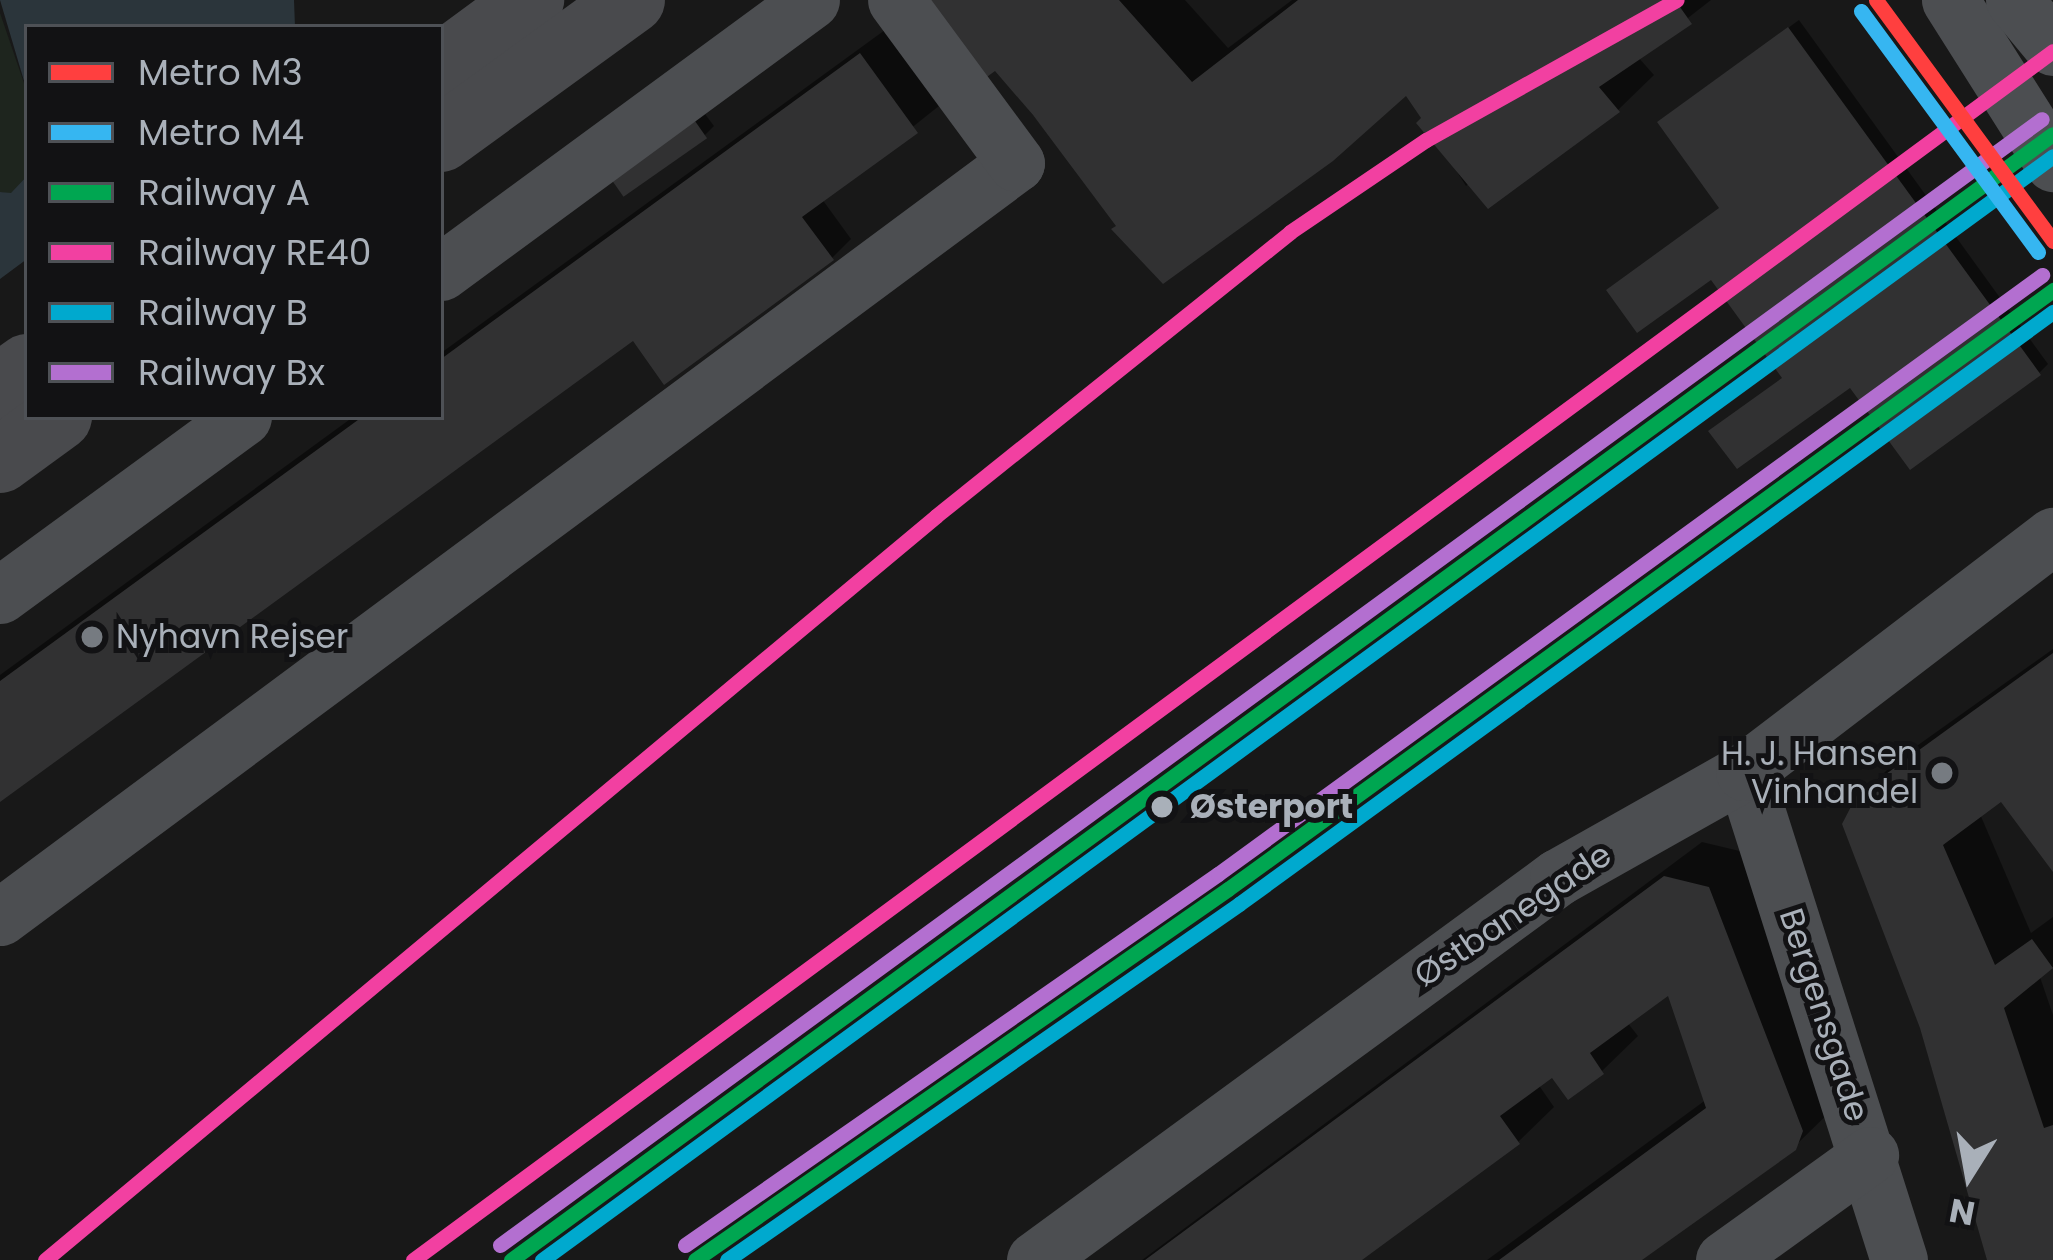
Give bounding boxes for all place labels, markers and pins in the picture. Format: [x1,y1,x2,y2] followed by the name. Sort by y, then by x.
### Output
[116,617,348,657] place label: Nyhavn Rejser
[79,624,105,650] marker: Nyhavn Rejser
[1721,734,1918,812] place label: H. J. Hansen Vinhandel
[1929,760,1955,786] marker: H. J. Hansen Vinhandel
[1190,787,1353,827] place label: Østerport
[1145,790,1179,824] marker: Østerport

